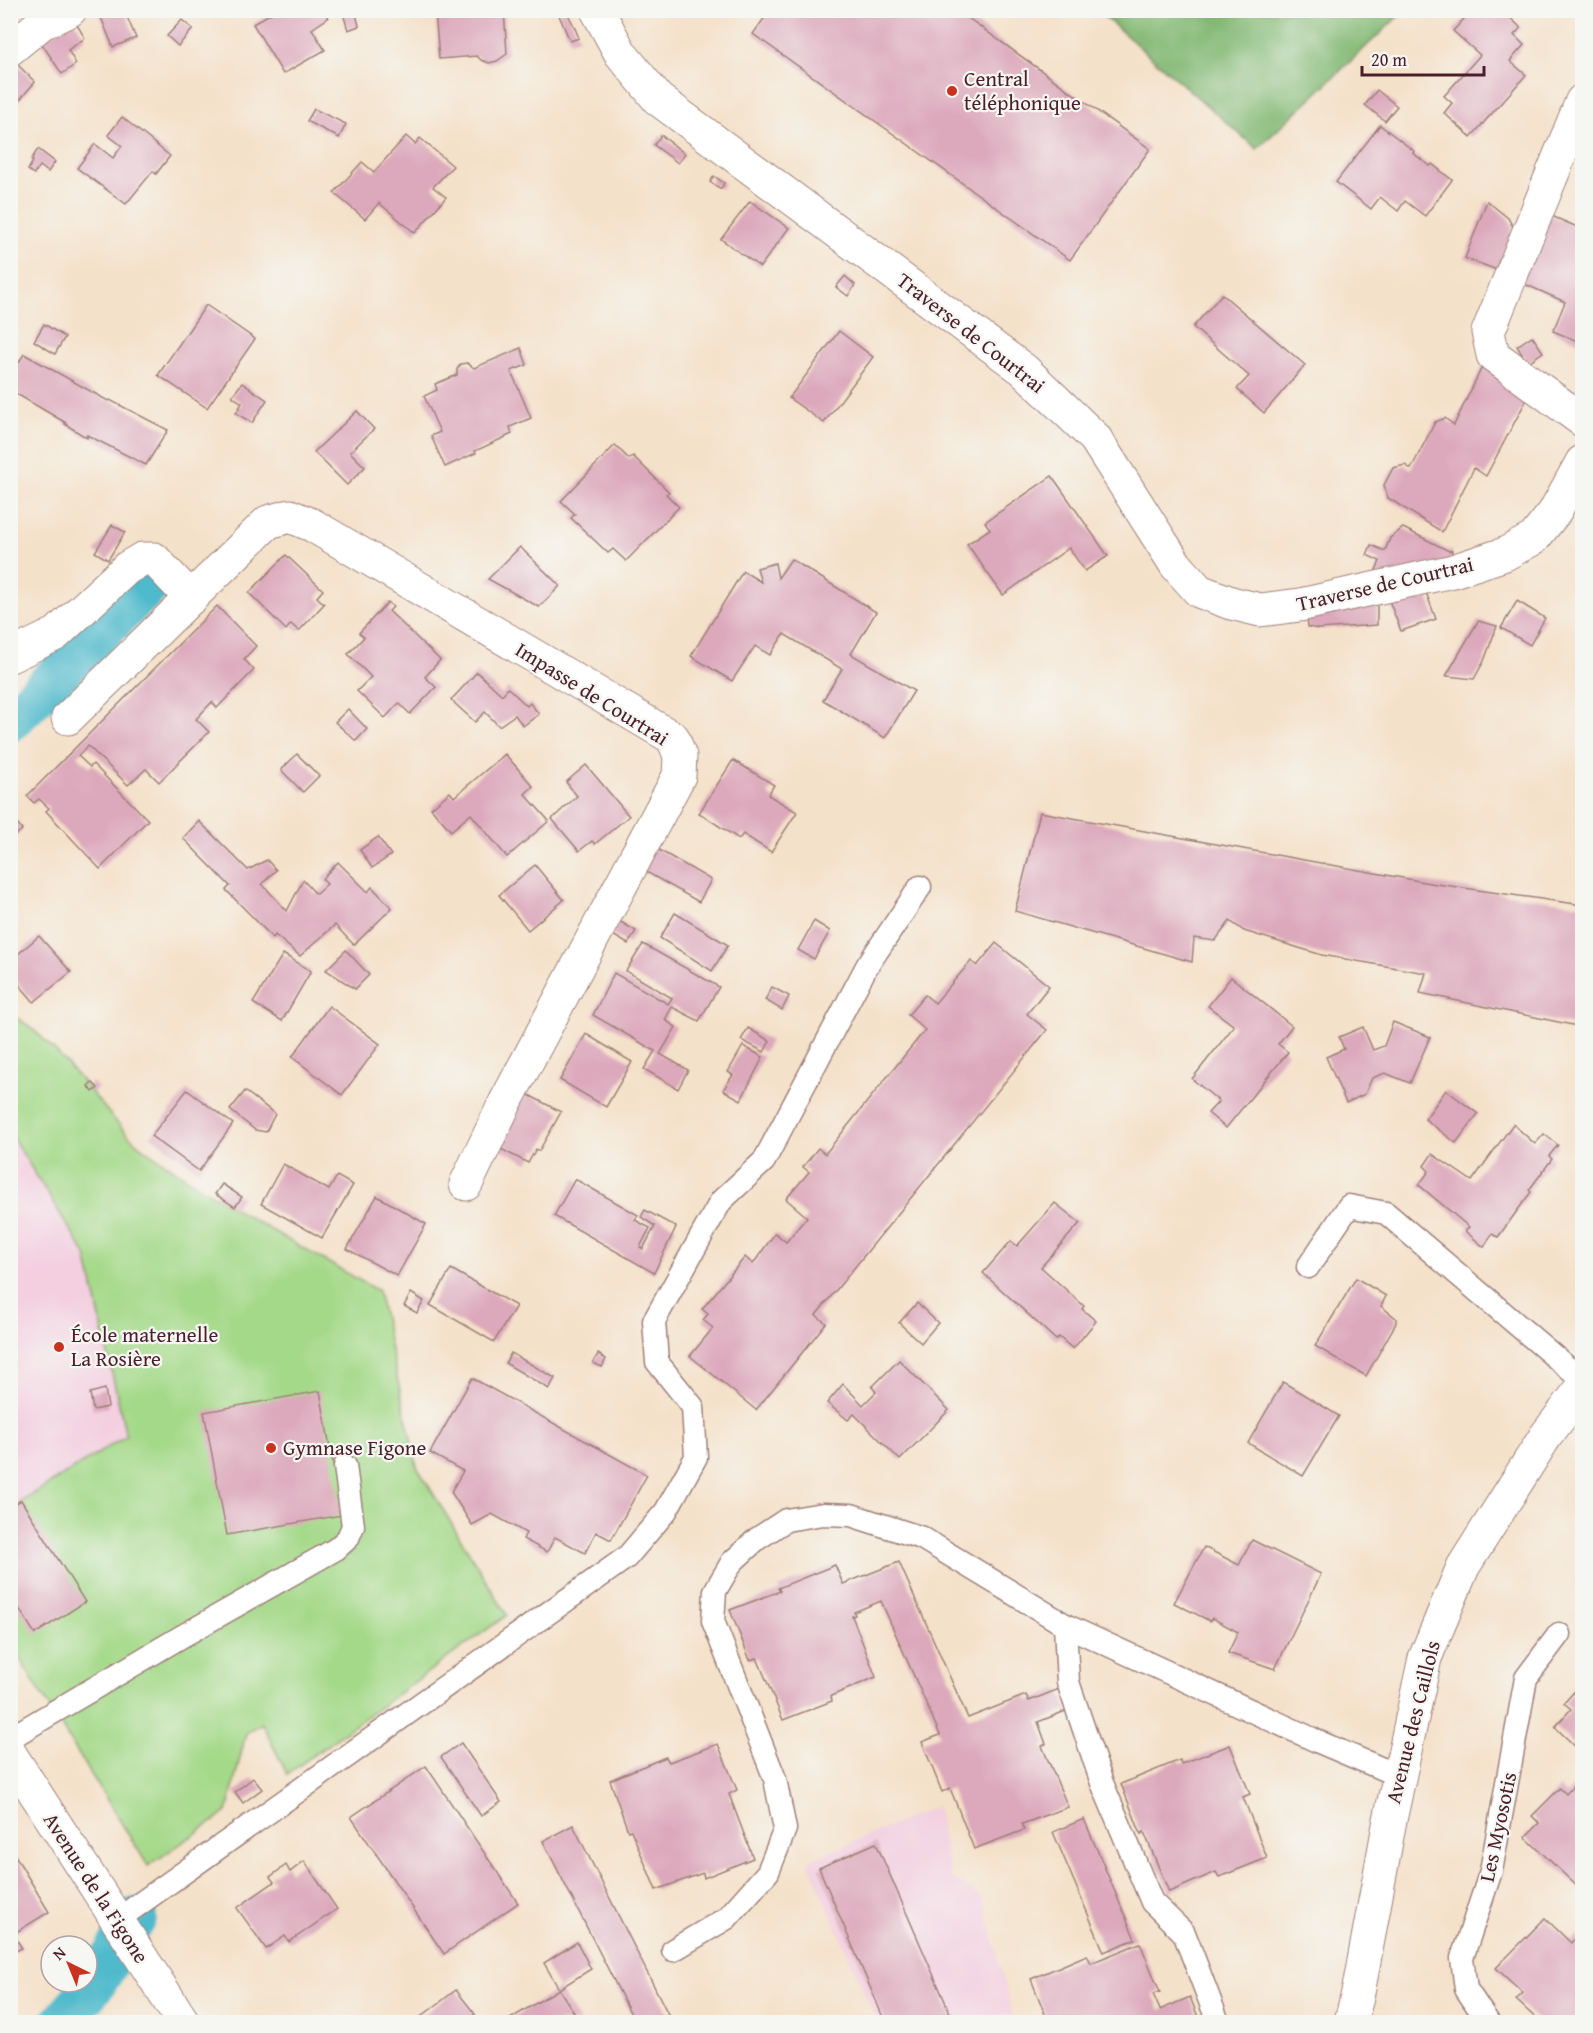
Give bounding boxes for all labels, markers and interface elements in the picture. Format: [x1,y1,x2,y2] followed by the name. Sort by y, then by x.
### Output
[1362,39,1484,77] scale bar
[1371,46,1407,73] text: 20 m
[964,63,1081,118] place label: Central téléphonique
[945,84,959,98] marker: Central téléphonique
[891,265,1052,400] street label: Traverse de Courtrai
[1293,548,1476,619] street label: Traverse de Courtrai
[510,634,675,753] street label: Impasse de Courtrai
[71,1319,218,1374] place label: École maternelle La Rosière
[52,1340,66,1354] marker: École maternelle La Rosière
[283,1432,427,1463] place label: Gymnase Figone
[264,1441,278,1455] marker: Gymnase Figone
[1377,1637,1448,1807] street label: Avenue des Caillols
[1471,1769,1524,1885] street label: Les Myosotis
[36,1806,157,1969] street label: Avenue de la Figone
[39,1934,99,1994] north arrow
[47,1940,71,1965] text: N

